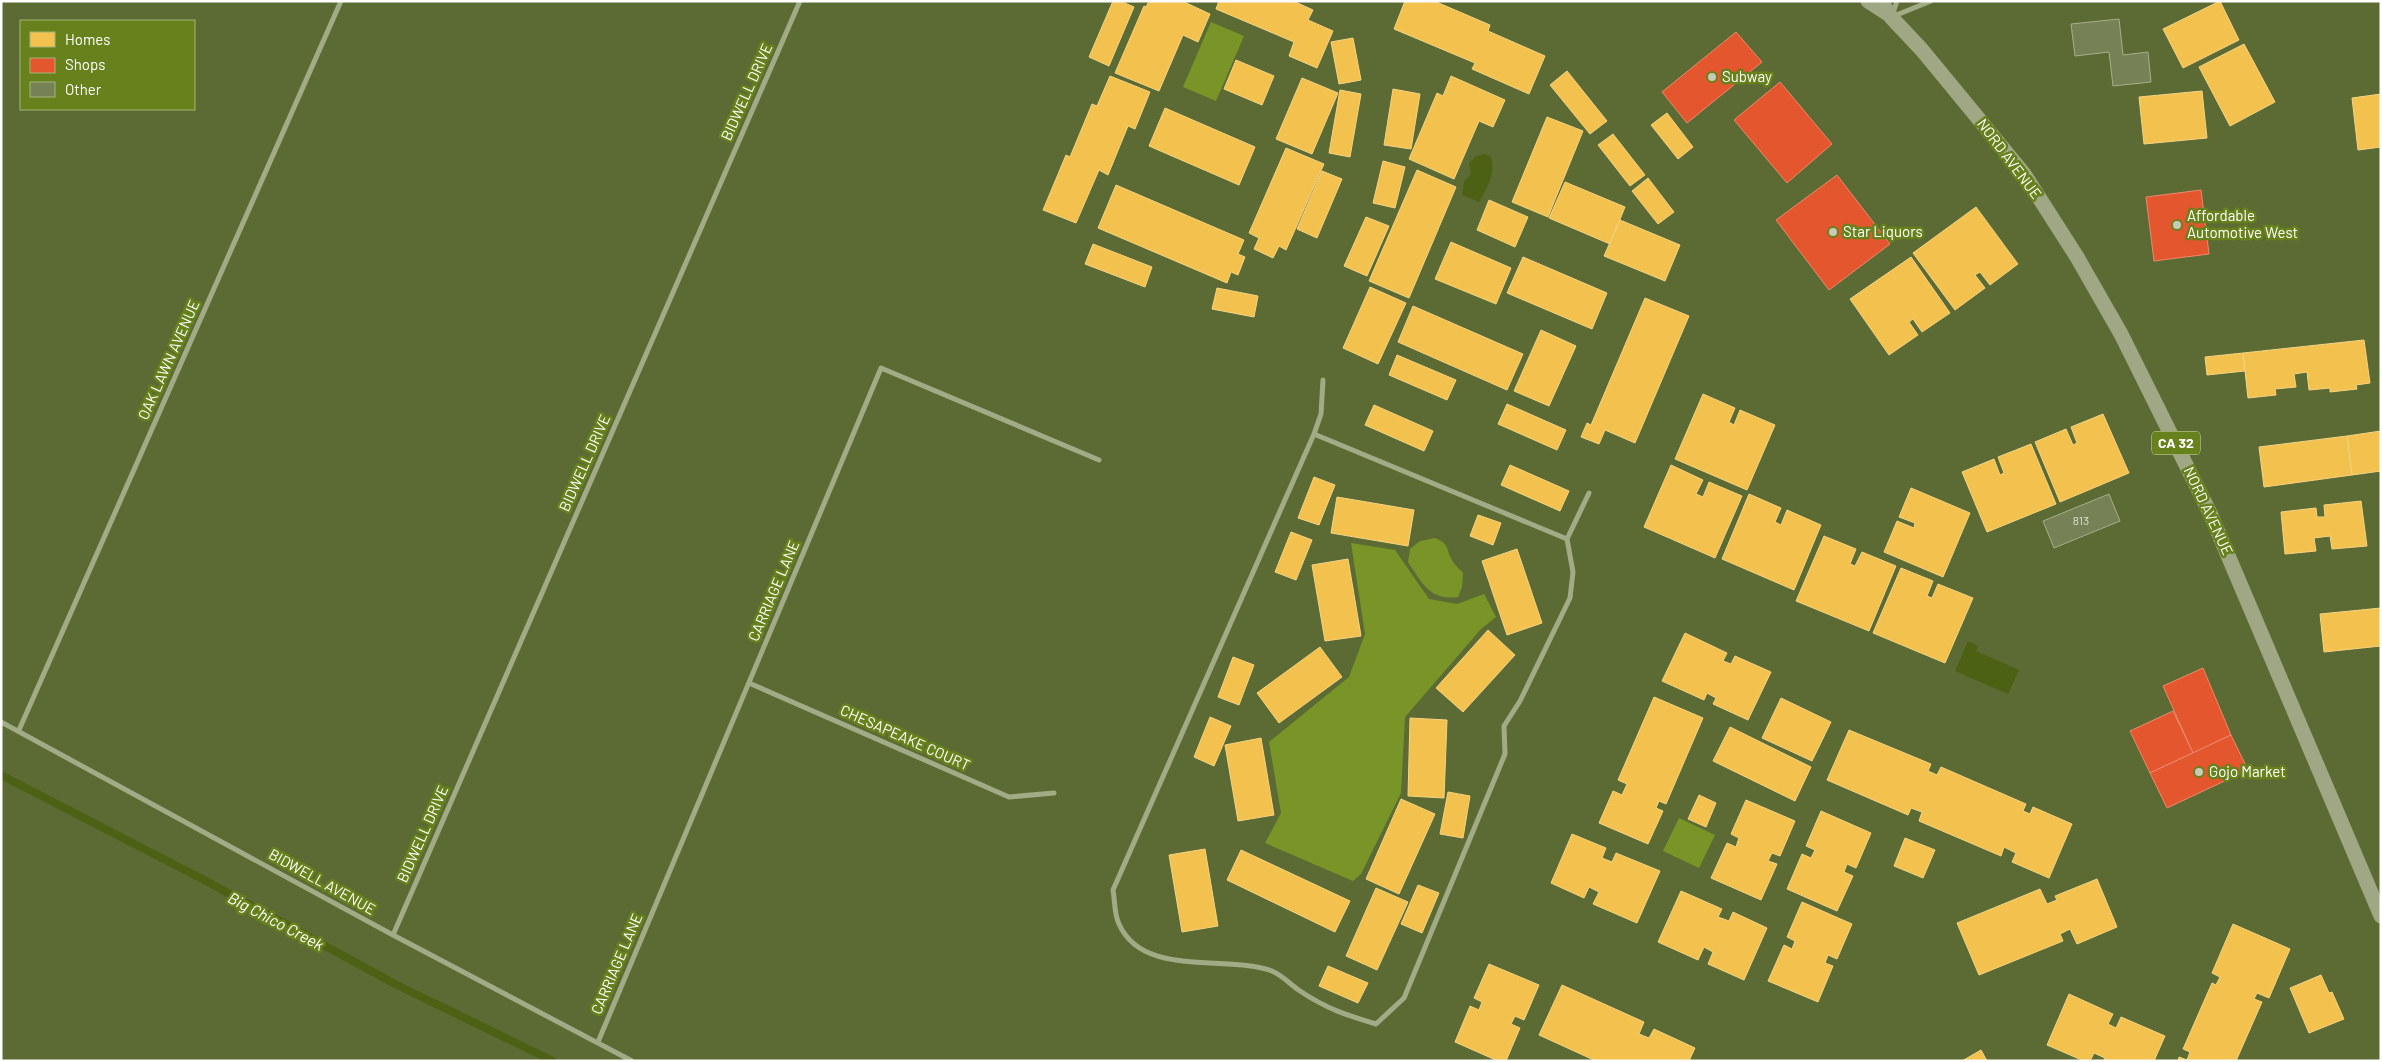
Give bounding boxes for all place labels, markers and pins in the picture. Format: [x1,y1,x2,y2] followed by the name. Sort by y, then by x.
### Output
[1722,67,1772,85] place label: Subway
[1706,71,1718,83] marker: Subway
[2187,206,2298,241] place label: Affordable Automotive West
[2171,219,2183,231] marker: Affordable Automotive West
[1843,222,1923,240] place label: Star Liquors
[1827,226,1839,238] marker: Star Liquors
[2209,762,2286,780] place label: Gojo Market
[2193,766,2205,778] marker: Gojo Market

